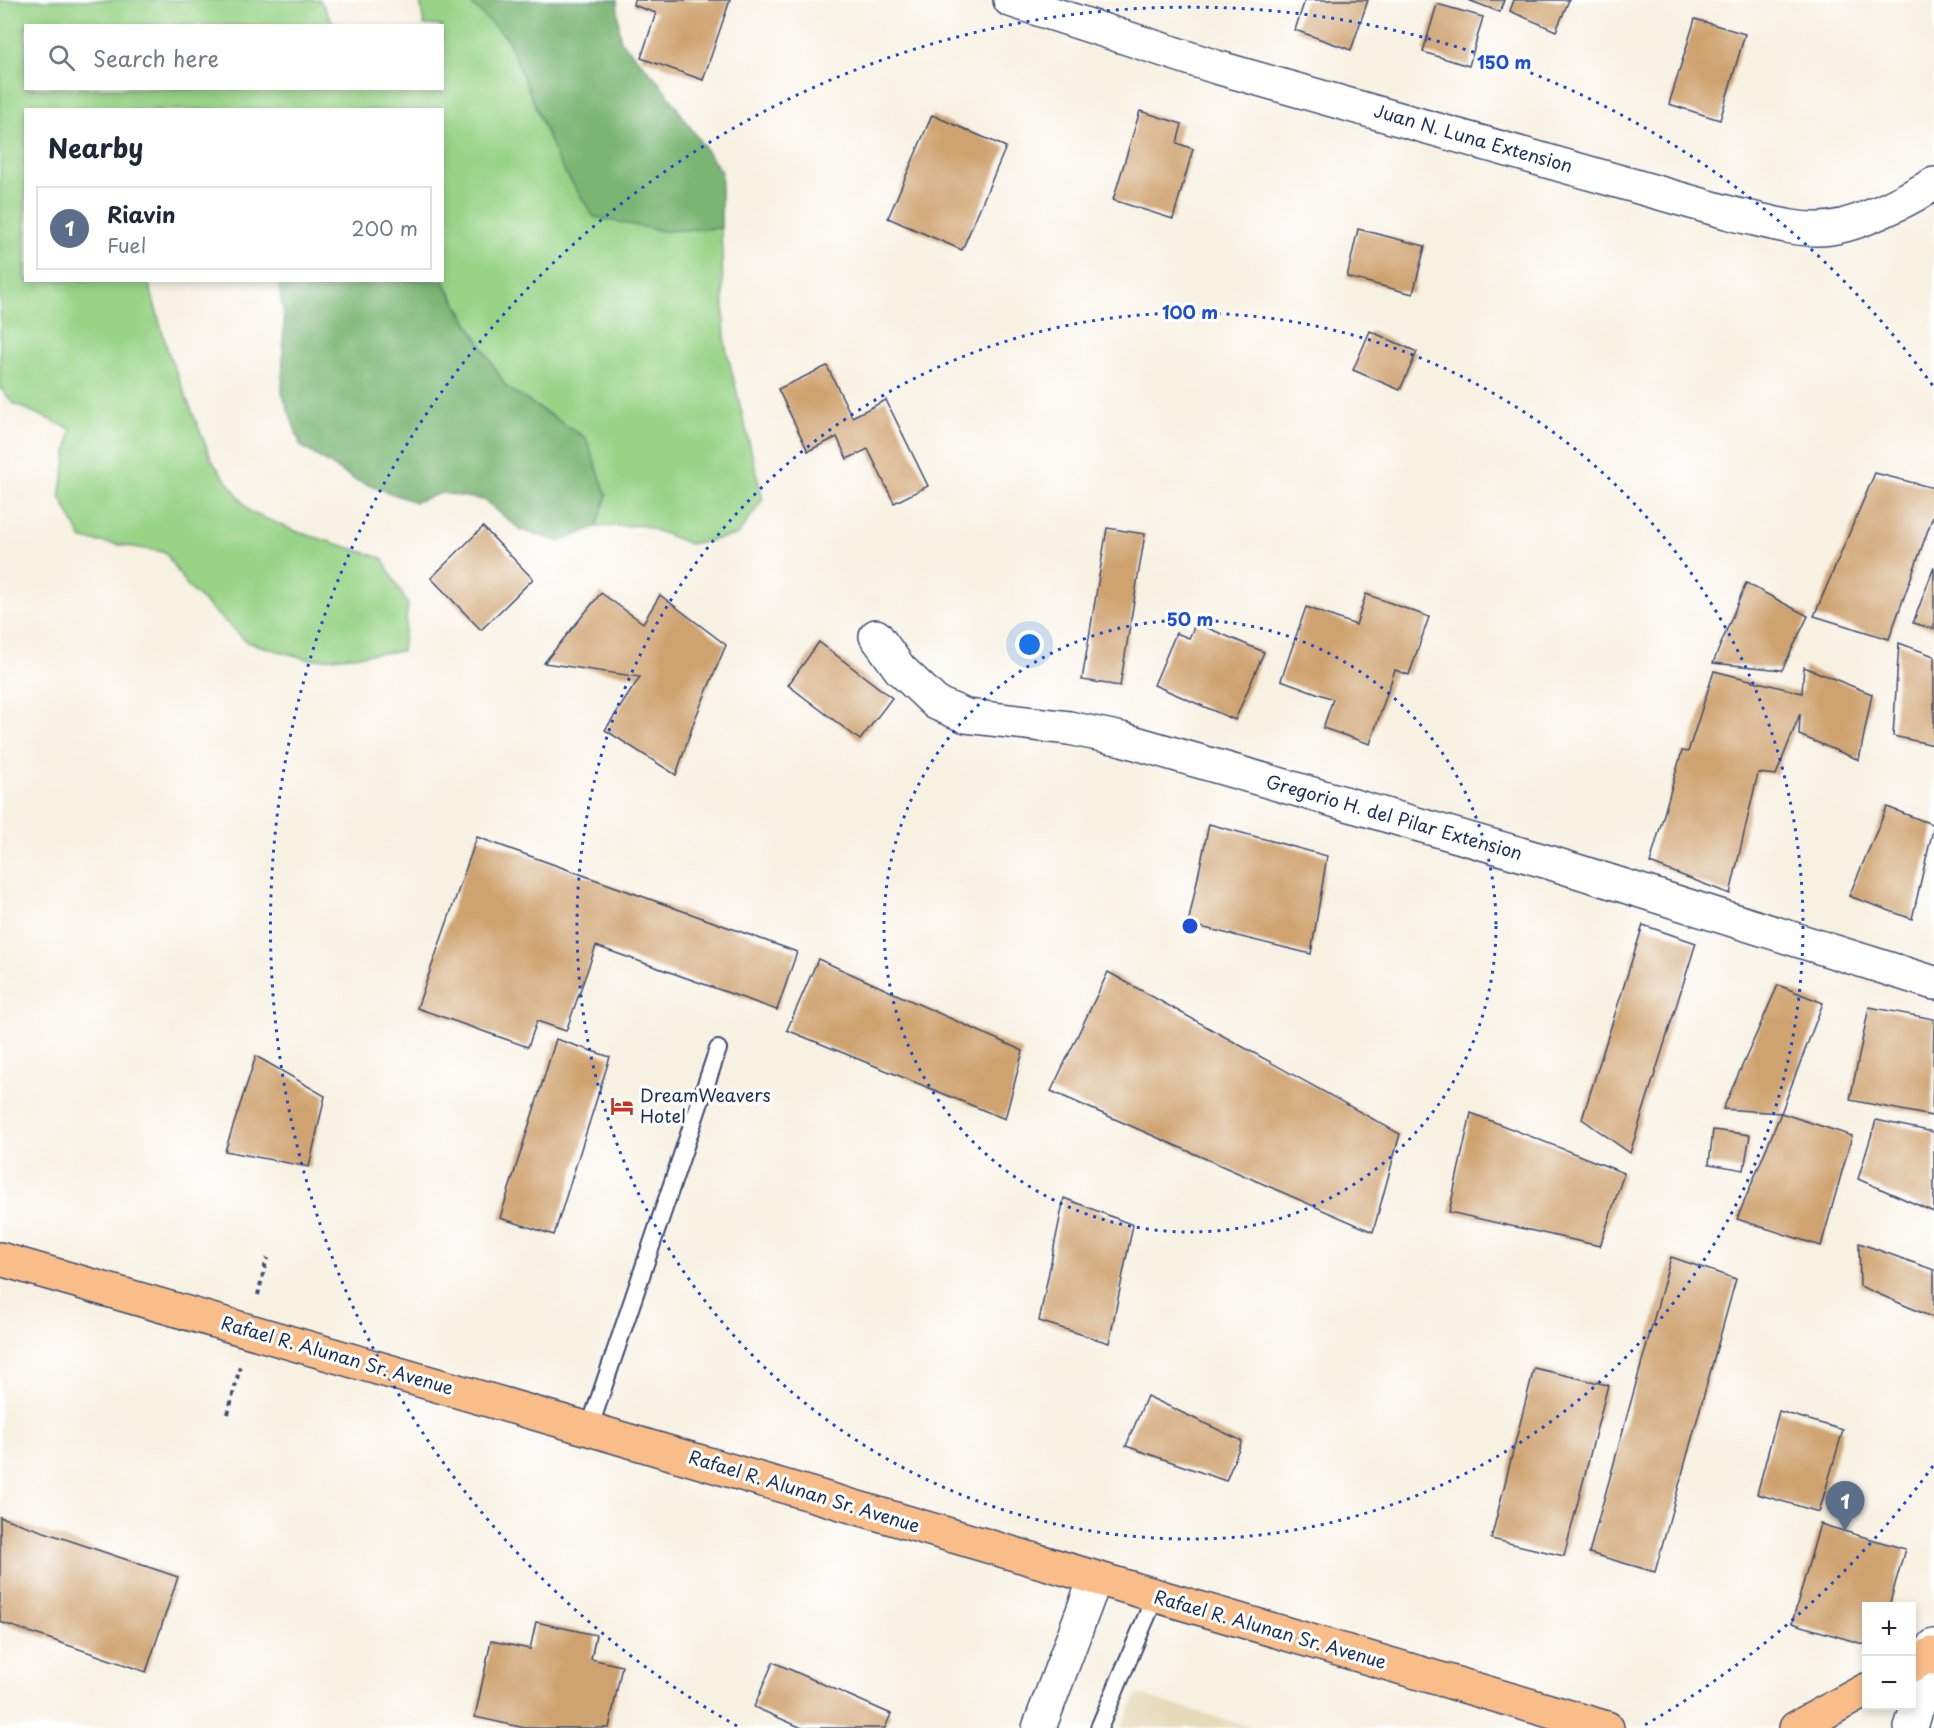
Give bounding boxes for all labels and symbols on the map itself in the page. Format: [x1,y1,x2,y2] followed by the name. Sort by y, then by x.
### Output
[1477,48,1531,75] text: 150 m
[1371,96,1576,179] street label: Juan N. Luna Extension
[1162,298,1218,325] text: 100 m
[1167,605,1213,632] text: 50 m
[1015,630,1044,659] your location
[1263,767,1526,866] street label: Gregorio H. del Pilar Extension
[1180,916,1200,936] centre of rings
[640,1081,771,1129] place label: DreamWeavers Hotel
[609,1093,635,1119] hotel icon: DreamWeavers Hotel
[218,1308,457,1401] street label: Rafael R. Alunan Sr. Avenue
[685,1442,924,1539] street label: Rafael R. Alunan Sr. Avenue
[1826,1482,1864,1531] pin: 1
[1151,1582,1390,1675] street label: Rafael R. Alunan Sr. Avenue

